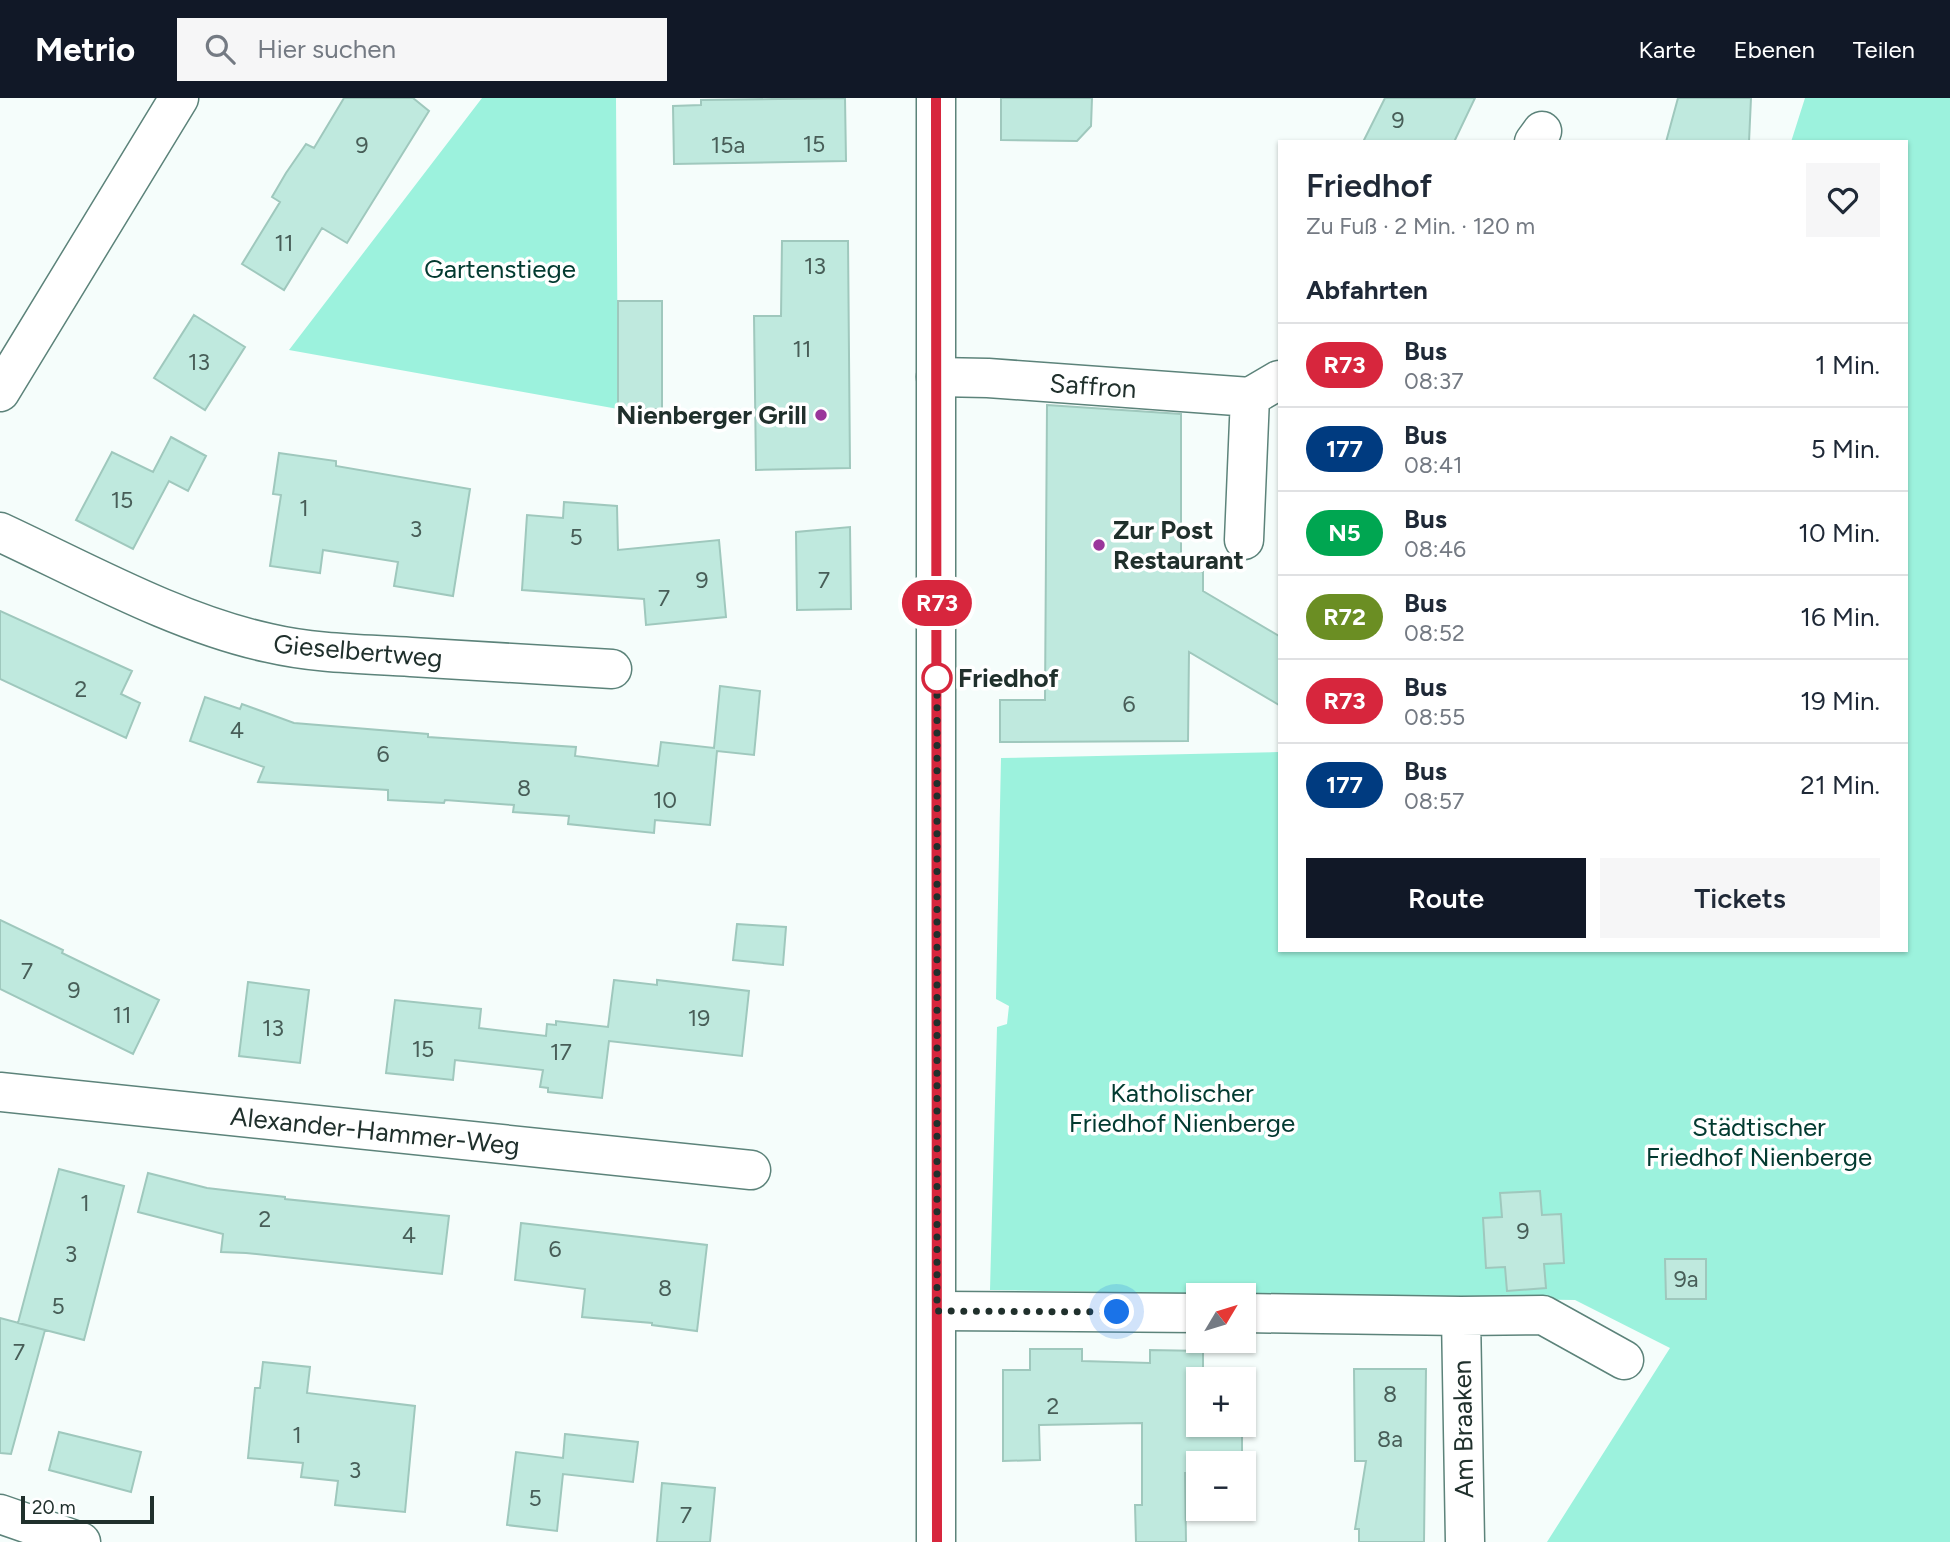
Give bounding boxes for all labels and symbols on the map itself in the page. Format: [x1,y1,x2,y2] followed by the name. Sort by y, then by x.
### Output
[1391,106,1405,134] house number: 9
[803,130,825,158] house number: 15
[355,131,369,159] house number: 9
[711,131,745,159] house number: 15a
[275,229,294,257] house number: 11
[804,252,826,280] house number: 13
[424,253,576,285] park label: Gartenstiege
[793,335,812,363] house number: 11
[188,348,210,376] house number: 13
[1049,367,1137,405] street label: Saffron
[616,399,807,431] place label: Nienberger Grill
[813,407,829,423] marker: Nienberger Grill
[111,486,133,514] house number: 15
[299,494,309,522] house number: 1
[1113,514,1244,576] place label: Zur Post Restaurant
[410,515,422,543] house number: 3
[569,523,583,551] house number: 5
[1091,537,1107,553] marker: Zur Post Restaurant
[695,566,709,594] house number: 9
[818,566,830,594] house number: 7
[897,580,977,626] line badge: R73
[658,584,670,612] house number: 7
[272,628,444,674] street label: Gieselbertweg
[958,662,1060,694] place label: Friedhof
[922,663,952,693] marker: Friedhof
[75,675,87,703] house number: 2
[1122,690,1136,718] house number: 6
[230,716,244,744] house number: 4
[376,740,390,768] house number: 6
[517,774,531,802] house number: 8
[653,786,677,814] house number: 10
[21,957,33,985] house number: 7
[67,976,81,1004] house number: 9
[113,1001,132,1029] house number: 11
[688,1004,710,1032] house number: 19
[262,1014,284,1042] house number: 13
[412,1035,434,1063] house number: 15
[550,1038,572,1066] house number: 17
[1069,1077,1295,1139] park label: Katholischer Friedhof Nienberge
[229,1100,521,1162] street label: Alexander-Hammer-Weg
[1646,1111,1872,1173] park label: Städtischer Friedhof Nienberge
[80,1189,90,1217] house number: 1
[259,1205,271,1233] house number: 2
[1516,1217,1530,1245] house number: 9
[402,1221,416,1249] house number: 4
[548,1235,562,1263] house number: 6
[65,1240,77,1268] house number: 3
[1674,1265,1698,1293] house number: 9a
[658,1274,672,1302] house number: 8
[1186,1283,1256,1353] north arrow
[51,1292,65,1320] house number: 5
[1099,1294,1134,1329] your location
[13,1338,25,1366] house number: 7
[1446,1360,1480,1498] street label: Am Braaken
[1383,1380,1397,1408] house number: 8
[1047,1392,1059,1420] house number: 2
[292,1421,302,1449] house number: 1
[1377,1425,1403,1453] house number: 8a
[349,1456,361,1484] house number: 3
[528,1484,542,1512] house number: 5
[21,1493,154,1525] scale bar
[680,1501,692,1529] house number: 7

